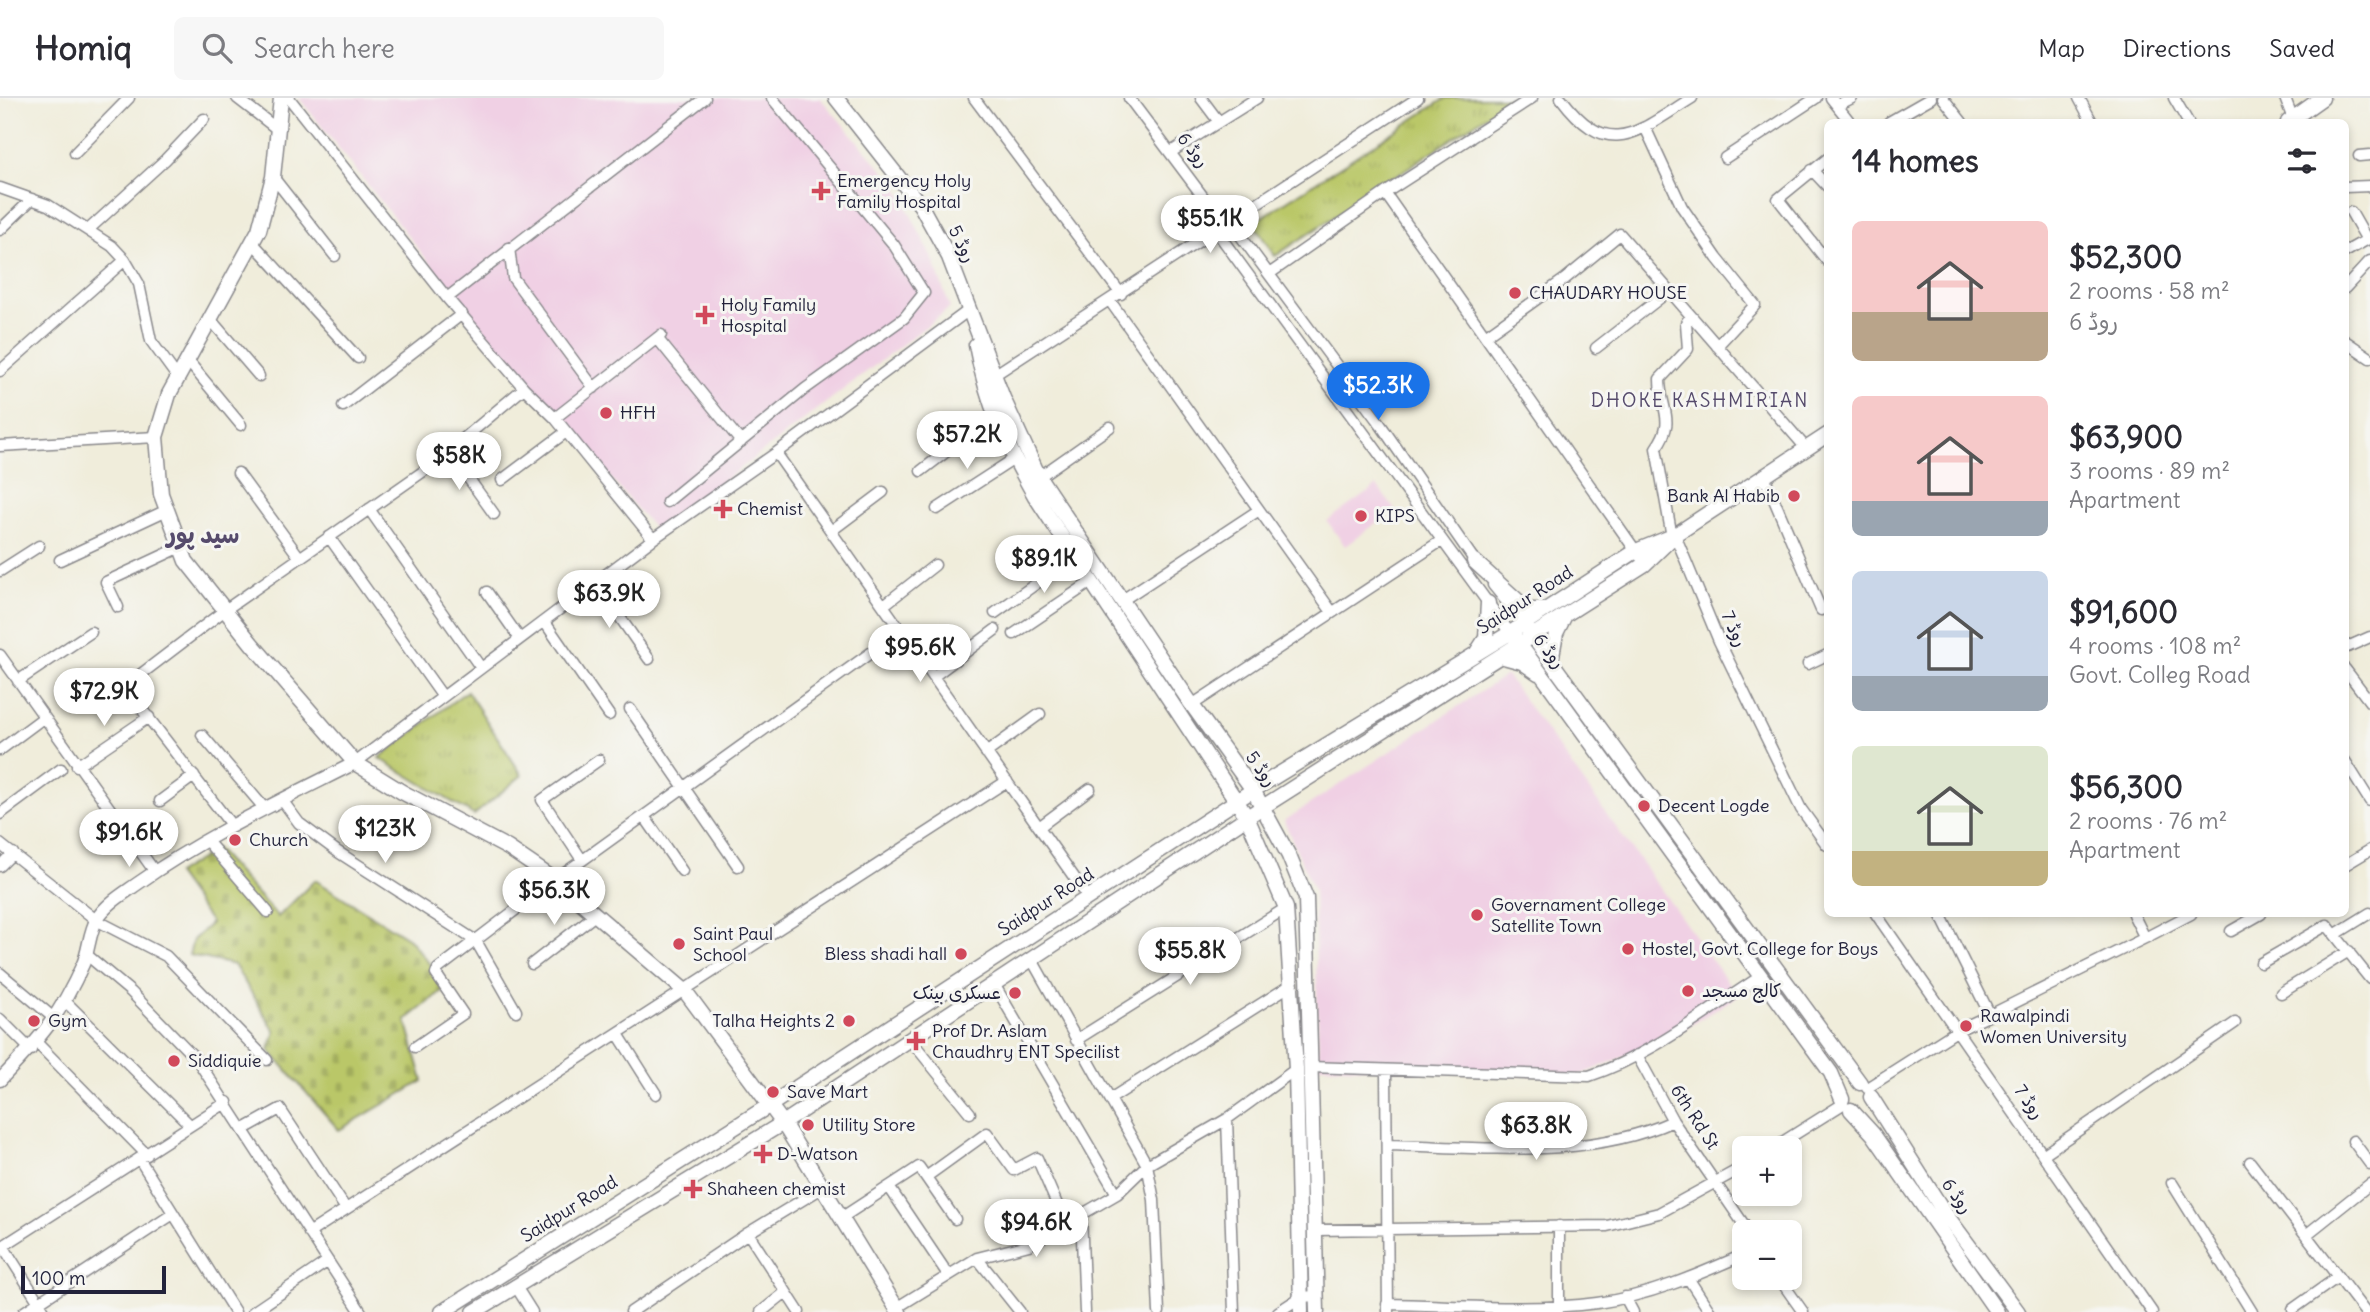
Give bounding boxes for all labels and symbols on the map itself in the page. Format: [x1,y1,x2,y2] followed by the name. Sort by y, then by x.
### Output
[1173,127,1214,172] street label: روڈ 6
[837,169,971,213] place label: Emergency Holy Family Hospital
[811,181,831,201] marker: Emergency Holy Family Hospital
[1153,195,1267,255] pin: $55.1K
[944,221,981,266] street label: روڈ 5
[1529,281,1687,304] place label: CHAUDARY HOUSE
[1507,285,1523,301] marker: CHAUDARY HOUSE
[721,293,816,337] place label: Holy Family Hospital
[695,305,715,325] marker: Holy Family Hospital
[1321,362,1435,422] pin: $52.3K
[1591,388,1809,412] district label: DHOKE KASHMIRIAN
[620,401,656,424] place label: HFH
[598,405,614,421] marker: HFH
[910,412,1024,471] pin: $57.2K
[418,432,500,492] pin: $58K
[1667,484,1780,507] place label: Bank Al Habib
[1786,488,1802,504] marker: Bank Al Habib
[737,497,803,520] place label: Chemist
[715,501,731,517] marker: Chemist
[1375,504,1415,527] place label: KIPS
[1353,508,1369,524] marker: KIPS
[165,519,239,550] district label: سید پور
[987,536,1101,595] pin: $89.1K
[1473,560,1577,639] street label: Saidpur Road
[552,570,666,630] pin: $63.9K
[1716,607,1752,650] street label: روڈ 7
[863,624,977,684] pin: $95.6K
[1529,628,1570,673] street label: روڈ 6
[47,668,161,728] pin: $72.9K
[1241,746,1282,791] street label: روڈ 5
[1658,794,1770,817] place label: Decent Logde
[1636,798,1652,814] marker: Decent Logde
[336,806,434,865] pin: $123K
[72,810,186,869] pin: $91.6K
[249,828,308,851] place label: Church
[227,832,243,848] marker: Church
[994,862,1098,941] street label: Saidpur Road
[497,868,611,927] pin: $56.3K
[1491,893,1666,937] place label: Governament College Satellite Town
[1469,907,1485,923] marker: Governament College Satellite Town
[693,922,773,966] place label: Saint Paul School
[1133,928,1247,987] pin: $55.8K
[671,936,687,952] marker: Saint Paul School
[1642,937,1878,960] place label: Hostel, Govt. College for Boys
[1620,941,1636,957] marker: Hostel, Govt. College for Boys
[824,942,947,965] place label: Bless shadi hall
[953,946,969,962] marker: Bless shadi hall
[1702,979,1782,1003] place label: کالج مسجد
[913,981,1001,1004] place label: عسکری بینک
[1680,983,1696,999] marker: کالج مسجد
[1007,985,1023,1001] marker: عسکری بینک
[1980,1004,2127,1048] place label: Rawalpindi Women University
[48,1009,87,1032] place label: Gym
[712,1009,835,1032] place label: Talha Heights 2
[26,1013,42,1029] marker: Gym
[841,1013,857,1029] marker: Talha Heights 2
[1958,1018,1974,1034] marker: Rawalpindi Women University
[932,1019,1120,1063] place label: Prof Dr. Aslam Chaudhry ENT Specilist
[906,1031,926,1051] marker: Prof Dr. Aslam Chaudhry ENT Specilist
[188,1049,261,1072] place label: Siddiquie
[166,1053,182,1069] marker: Siddiquie
[787,1080,868,1103] place label: Save Mart
[1666,1080,1725,1154] street label: 6th Rd St
[2009,1080,2049,1123] street label: روڈ 7
[765,1084,781,1100] marker: Save Mart
[1479,1102,1593,1162] pin: $63.8K
[822,1113,915,1136] place label: Utility Store
[800,1117,816,1133] marker: Utility Store
[777,1142,858,1165] place label: D-Watson
[755,1146,771,1162] marker: D-Watson
[516,1170,622,1247] street label: Saidpur Road
[1937,1173,1978,1218] street label: روڈ 6
[707,1177,846,1200] place label: Shaheen chemist
[685,1181,701,1197] marker: Shaheen chemist
[979,1200,1093,1259] pin: $94.6K
[21,1263,166,1295] scale bar

